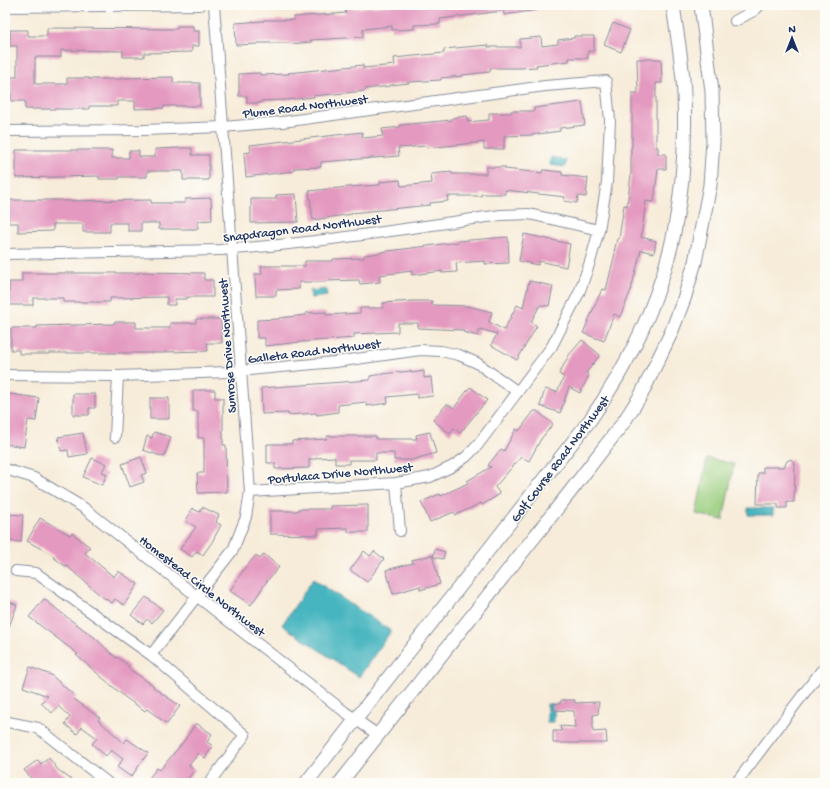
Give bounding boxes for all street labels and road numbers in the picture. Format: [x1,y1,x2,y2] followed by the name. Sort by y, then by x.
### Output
[241,92,370,123] street label: Plume Road Northwest
[222,212,384,247] street label: Snapdragon Road Northwest
[216,276,241,414] street label: Sunrose Drive Northwest
[247,337,383,368] street label: Galleta Road Northwest
[509,392,614,526] street label: Golf Course Road Northwest
[266,461,415,488] street label: Portulaca Drive Northwest
[136,533,269,642] street label: Homestead Circle Northwest

